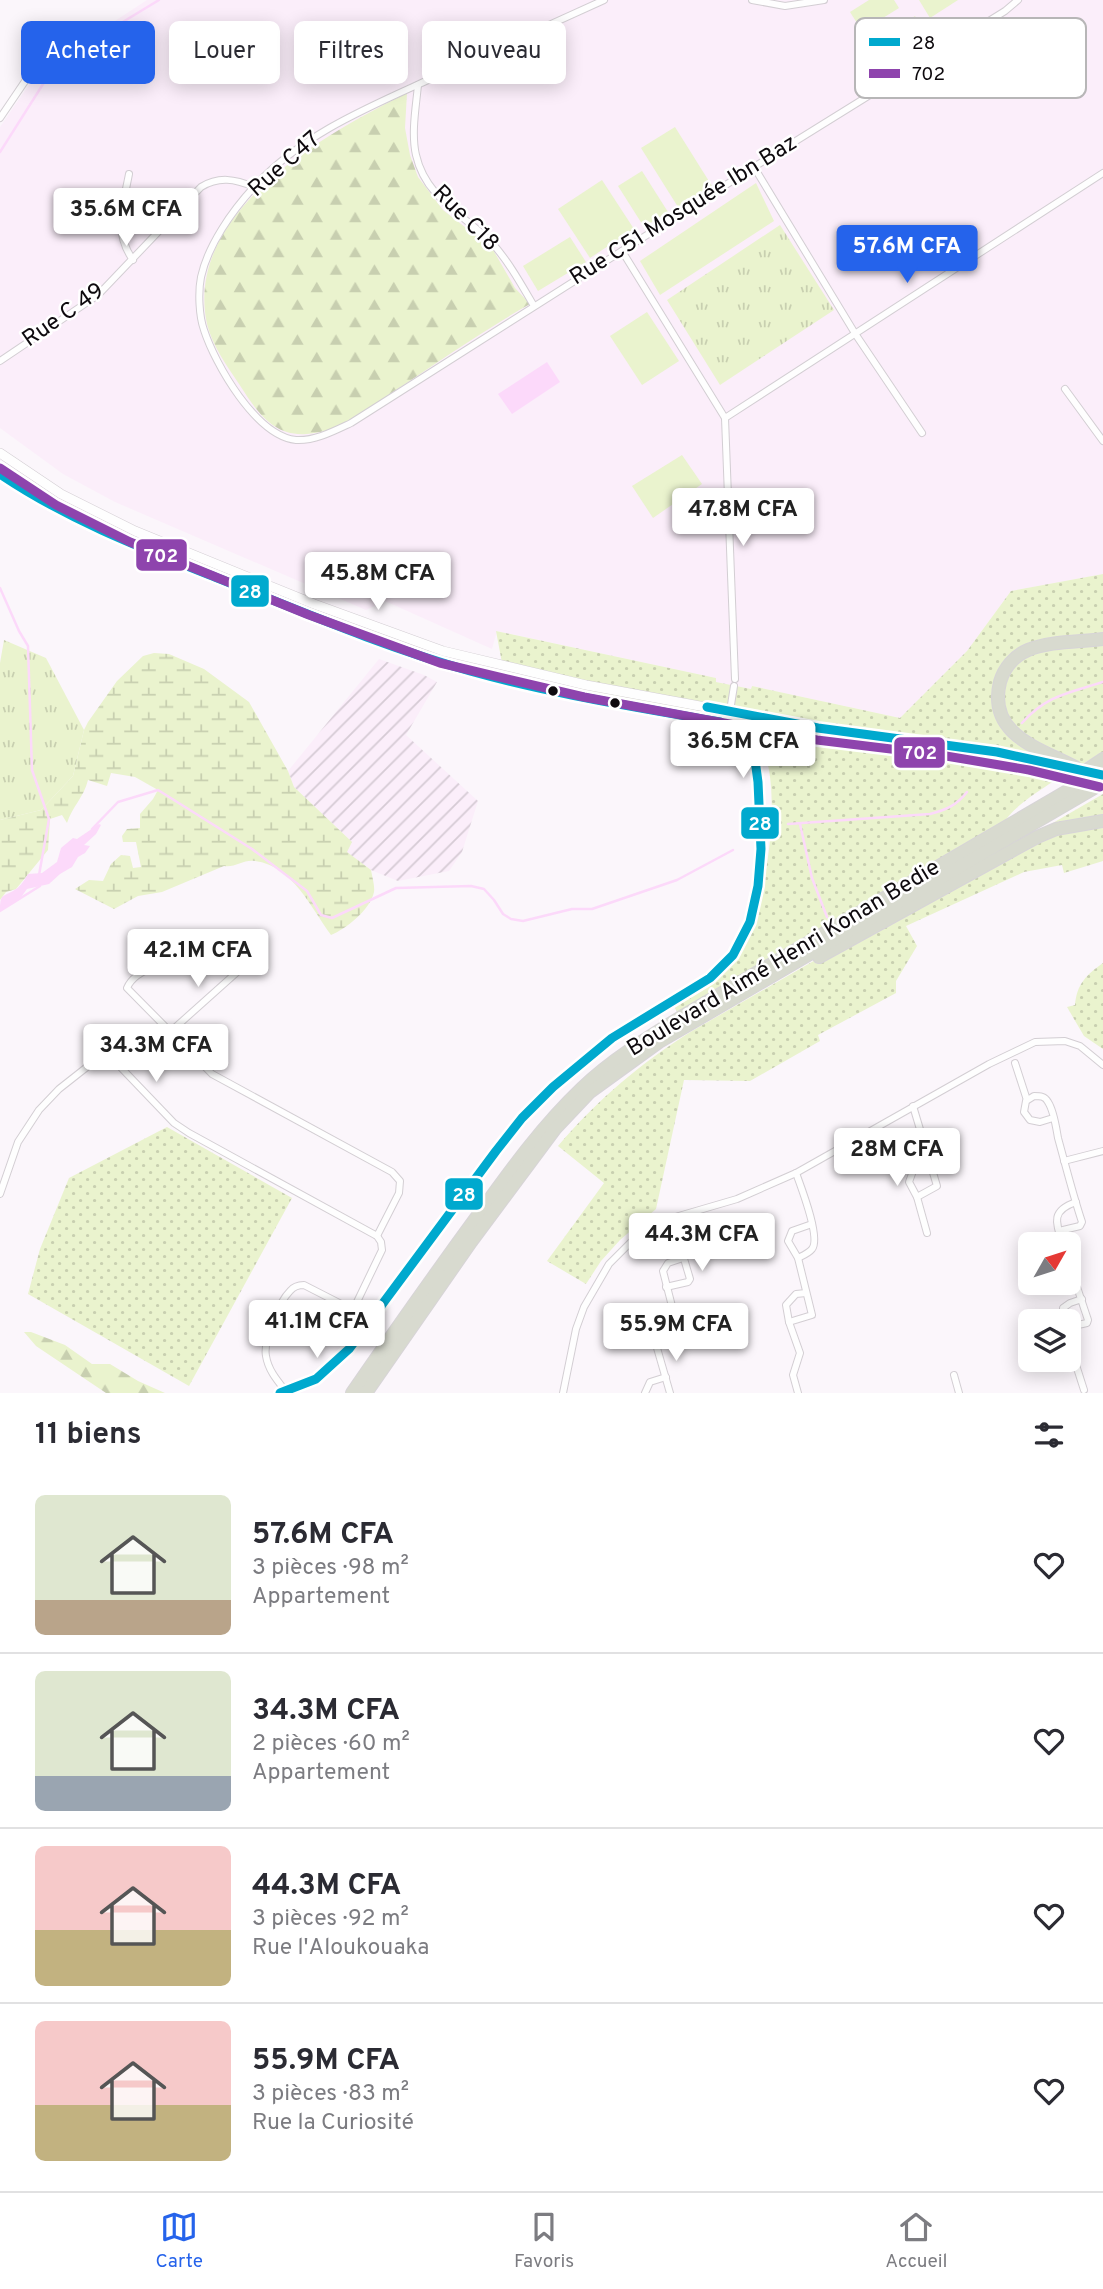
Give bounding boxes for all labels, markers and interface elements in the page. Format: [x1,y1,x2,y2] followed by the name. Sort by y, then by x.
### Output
[855,18,1086,98] legend
[21,21,155,84] chip: Acheter
[169,21,280,84] chip: Louer
[294,21,408,84] chip: Filtres
[422,21,566,84] chip: Nouveau
[912,32,935,56] text: 28
[912,63,945,87] text: 702
[243,126,327,204] street label: Rue C47
[565,129,803,293] street label: Rue C51 Mosquée Ibn Baz
[425,179,505,259] street label: Rue C18
[46,188,206,248] pin: 35.6M CFA
[69,196,183,225] text: 35.6M CFA
[827,226,987,285] pin: 57.6M CFA
[853,233,961,262] text: 57.6M CFA
[17,277,111,355] street label: Rue C 49
[663,489,823,548] pin: 47.8M CFA
[688,496,798,525] text: 47.8M CFA
[135,538,188,572] line badge: 702
[144,545,178,569] text: 702
[298,552,458,612] pin: 45.8M CFA
[321,560,435,589] text: 45.8M CFA
[230,574,270,608] line badge: 28
[238,581,262,605] text: 28
[546,684,560,698] unlabelled marker
[608,696,622,710] unlabelled marker
[663,720,823,780] pin: 36.5M CFA
[686,728,800,757] text: 36.5M CFA
[893,736,946,769] line badge: 702
[903,742,937,766] text: 702
[740,806,780,840] line badge: 28
[748,813,772,837] text: 28
[622,854,946,1064] street label: Boulevard Aimé Henri Konan Bedie
[118,930,278,989] pin: 42.1M CFA
[143,937,253,966] text: 42.1M CFA
[76,1024,236,1084] pin: 34.3M CFA
[99,1032,213,1061] text: 34.3M CFA
[832,1128,962,1188] pin: 28M CFA
[850,1136,944,1165] text: 28M CFA
[444,1177,484,1211] line badge: 28
[452,1184,476,1208] text: 28
[622,1214,782,1273] pin: 44.3M CFA
[645,1221,759,1250] text: 44.3M CFA
[1018,1232,1082,1295] north arrow
[1018,1232,1081,1372] map controls
[237,1300,397,1360] pin: 41.1M CFA
[596,1304,756,1363] pin: 55.9M CFA
[265,1308,369,1337] text: 41.1M CFA
[1018,1309,1081,1372] button: layers
[619,1311,733,1340] text: 55.9M CFA
[1030,1416,1068,1454] icon: filters
[35,1417,142,1454] text: 11 biens
[252,1517,394,1554] text: 57.6M CFA
[91,1523,175,1607] icon: home
[1030,1546,1068,1584] icon: heart
[252,1554,409,1583] text: 3 pièces · 98 m²
[252,1583,390,1612] text: Appartement
[252,1693,400,1730] text: 34.3M CFA
[91,1699,175,1783] icon: home
[1030,1722,1068,1760] icon: heart
[252,1730,410,1759] text: 2 pièces · 60 m²
[252,1759,390,1788] text: Appartement
[252,1868,401,1905] text: 44.3M CFA
[91,1874,175,1958] icon: home
[1030,1897,1068,1935] icon: heart
[252,1905,409,1934] text: 3 pièces · 92 m²
[252,1934,429,1963] text: Rue l'Aloukouaka
[252,2043,400,2080] text: 55.9M CFA
[91,2049,175,2133] icon: home
[1030,2072,1068,2110] icon: heart
[252,2080,409,2109] text: 3 pièces · 83 m²
[252,2109,414,2138] text: Rue la Curiosité
[155,2208,203,2274] tab: Carte
[514,2208,574,2274] tab: Favoris
[885,2208,948,2274] tab: Accueil

